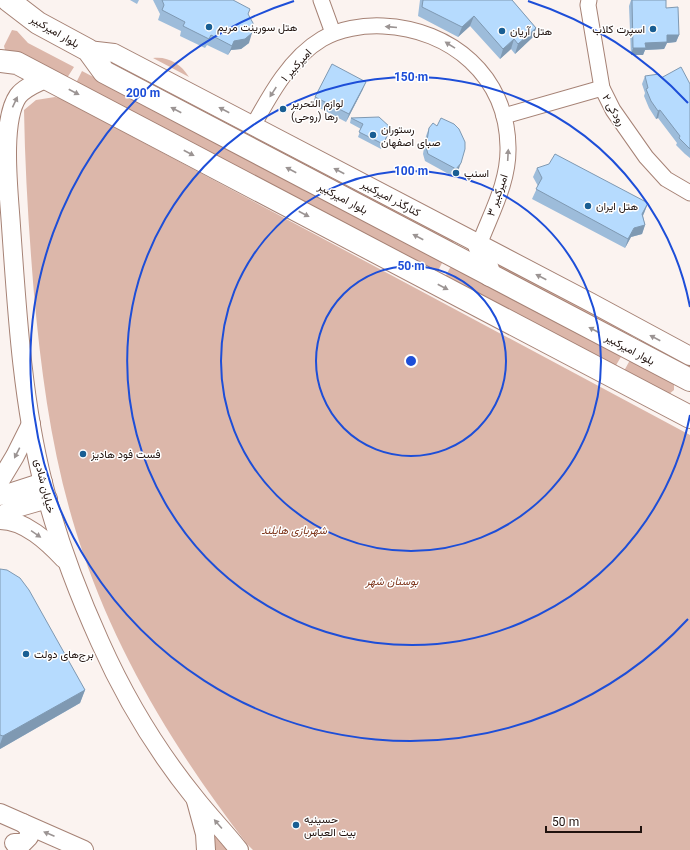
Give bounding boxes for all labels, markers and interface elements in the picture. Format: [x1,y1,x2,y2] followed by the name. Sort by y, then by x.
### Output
[26,11,82,53] street label: بلوار امیرکبیر
[217,20,298,37] place label: هتل سورینت مريم
[204,22,214,32] marker: هتل سورینت مريم
[592,22,645,39] place label: اسپرت کلاب
[384,23,397,30] one-way arrow
[510,24,553,41] place label: هتل آریان
[648,24,658,34] marker: اسپرت کلاب
[497,26,507,36] marker: هتل آریان
[444,42,456,49] one-way arrow
[278,46,317,86] street label: امیرکبیر ۱
[394,69,428,87] text: 150 m
[126,85,160,103] text: 200 m
[269,87,277,97] one-way arrow
[68,89,79,96] one-way arrow
[597,92,629,130] street label: رودکی ۲
[12,96,18,108] one-way arrow
[290,96,343,126] place label: لوازم التحریر رها (روحی)
[278,104,288,114] marker: لوازم التحریر رها (روحی)
[170,106,181,113] one-way arrow
[218,107,230,114] one-way arrow
[381,122,441,152] place label: رستوران صبای اصفهان
[368,130,378,140] marker: رستوران صبای اصفهان
[505,148,511,161] one-way arrow
[183,150,194,156] one-way arrow
[394,163,428,181] text: 100 m
[464,166,489,183] place label: اسنپ
[285,167,297,174] one-way arrow
[333,168,345,174] one-way arrow
[451,168,461,178] marker: اسنپ
[483,172,514,219] street label: امیرکبیر ۳
[357,176,423,222] street label: کنارگذر امیرکبیر
[313,179,370,220] street label: بلوار امیرکبیر
[596,199,638,216] place label: هتل ایران
[583,201,593,211] marker: هتل ایران
[298,210,309,217] one-way arrow
[412,234,424,241] one-way arrow
[397,258,425,276] text: 50 m
[535,273,547,280] one-way arrow
[438,284,449,290] one-way arrow
[588,326,599,333] one-way arrow
[600,330,657,371] street label: بلوار امیرکبیر
[650,334,661,341] one-way arrow
[404,354,418,368] centre of rings
[13,447,20,459] one-way arrow
[90,447,160,464] place label: فست فود هادیز
[78,449,88,459] marker: فست فود هادیز
[29,457,58,515] street label: خیابان شادی
[261,523,327,540] park label: شهربازی هایلند
[30,530,41,538] one-way arrow
[365,574,419,591] park label: بوستان شهر
[34,647,94,664] place label: برج‌های دولت
[21,649,31,659] marker: برج‌های دولت
[546,808,641,834] scale bar
[304,812,356,842] place label: حسینیه بیت العباس
[552,814,579,832] text: 50 m
[214,819,223,828] one-way arrow
[291,820,301,830] marker: حسینیه بیت العباس
[42,831,54,837] one-way arrow

